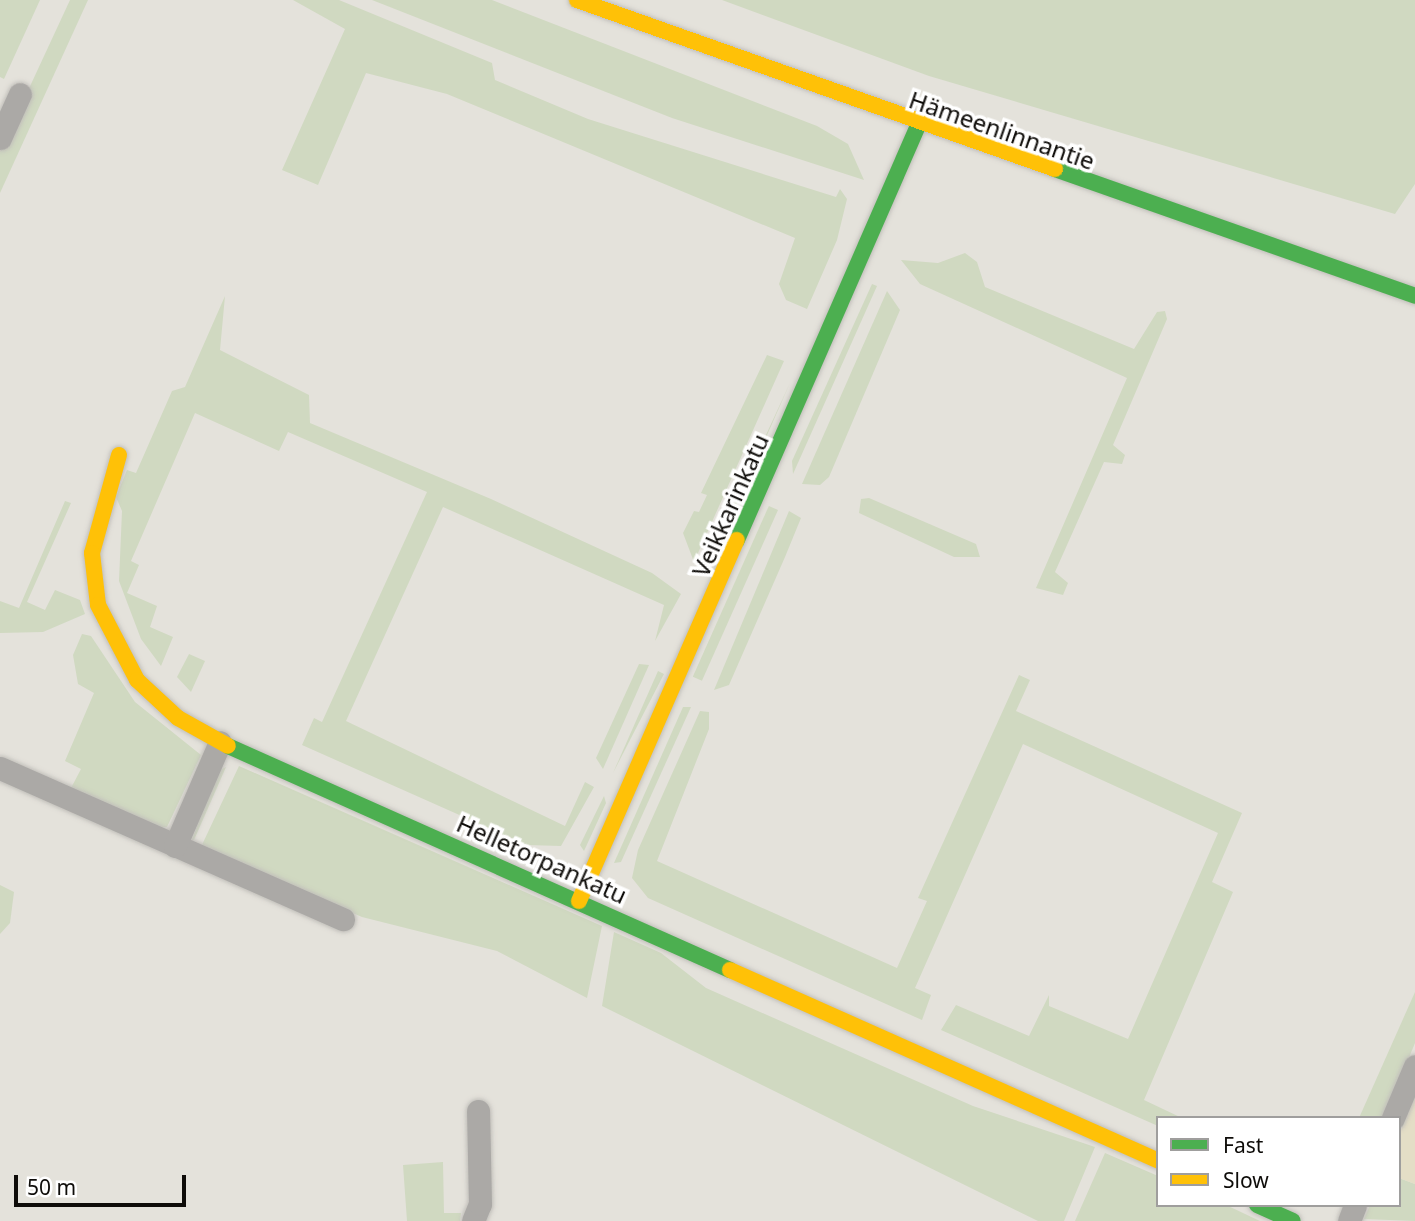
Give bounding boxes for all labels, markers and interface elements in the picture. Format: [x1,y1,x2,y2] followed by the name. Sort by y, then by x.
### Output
[905,85,1099,175] street label: Hämeenlinnantie
[686,429,774,581] street label: Veikkarinkatu
[452,809,632,909] street label: Helletorpankatu
[1156,1116,1401,1207] legend
[1223,1131,1263,1159] text: Fast
[18,1162,189,1206] scale bar
[1223,1166,1269,1194] text: Slow
[27,1173,76,1201] text: 50 m

